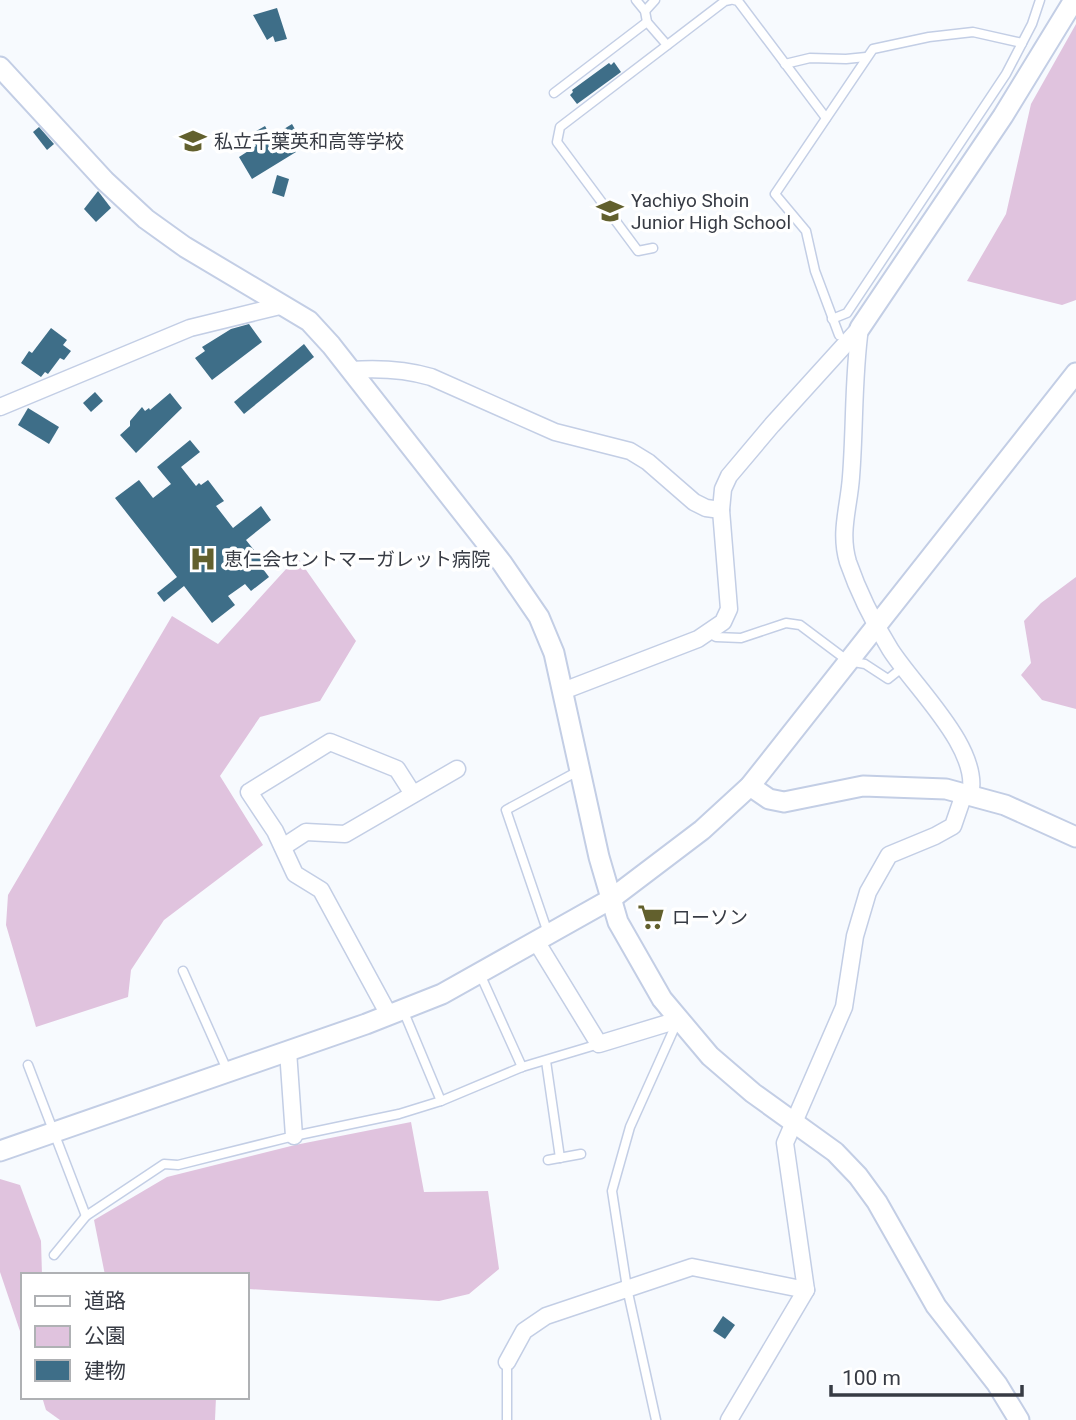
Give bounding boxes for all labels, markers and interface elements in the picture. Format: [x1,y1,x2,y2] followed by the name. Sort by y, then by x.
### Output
[178,126,208,156] school or university icon: 私立千葉英和高等学校
[214,130,404,153] place label: 私立千葉英和高等学校
[631,189,791,234] place label: Yachiyo Shoin Junior High School
[595,196,625,226] school or university icon: Yachiyo Shoin Junior High School
[188,544,218,574] hospital icon: 恵仁会セントマーガレット病院
[224,548,490,571] place label: 恵仁会セントマーガレット病院
[636,902,666,932] supermarket icon: ローソン
[672,906,748,929] place label: ローソン
[21,1273,248,1399] legend
[84,1289,126,1313] text: 道路
[84,1324,126,1348] text: 公園
[831,1354,1022,1398] scale bar
[84,1359,126,1383] text: 建物
[842,1366,901,1390] text: 100 m

